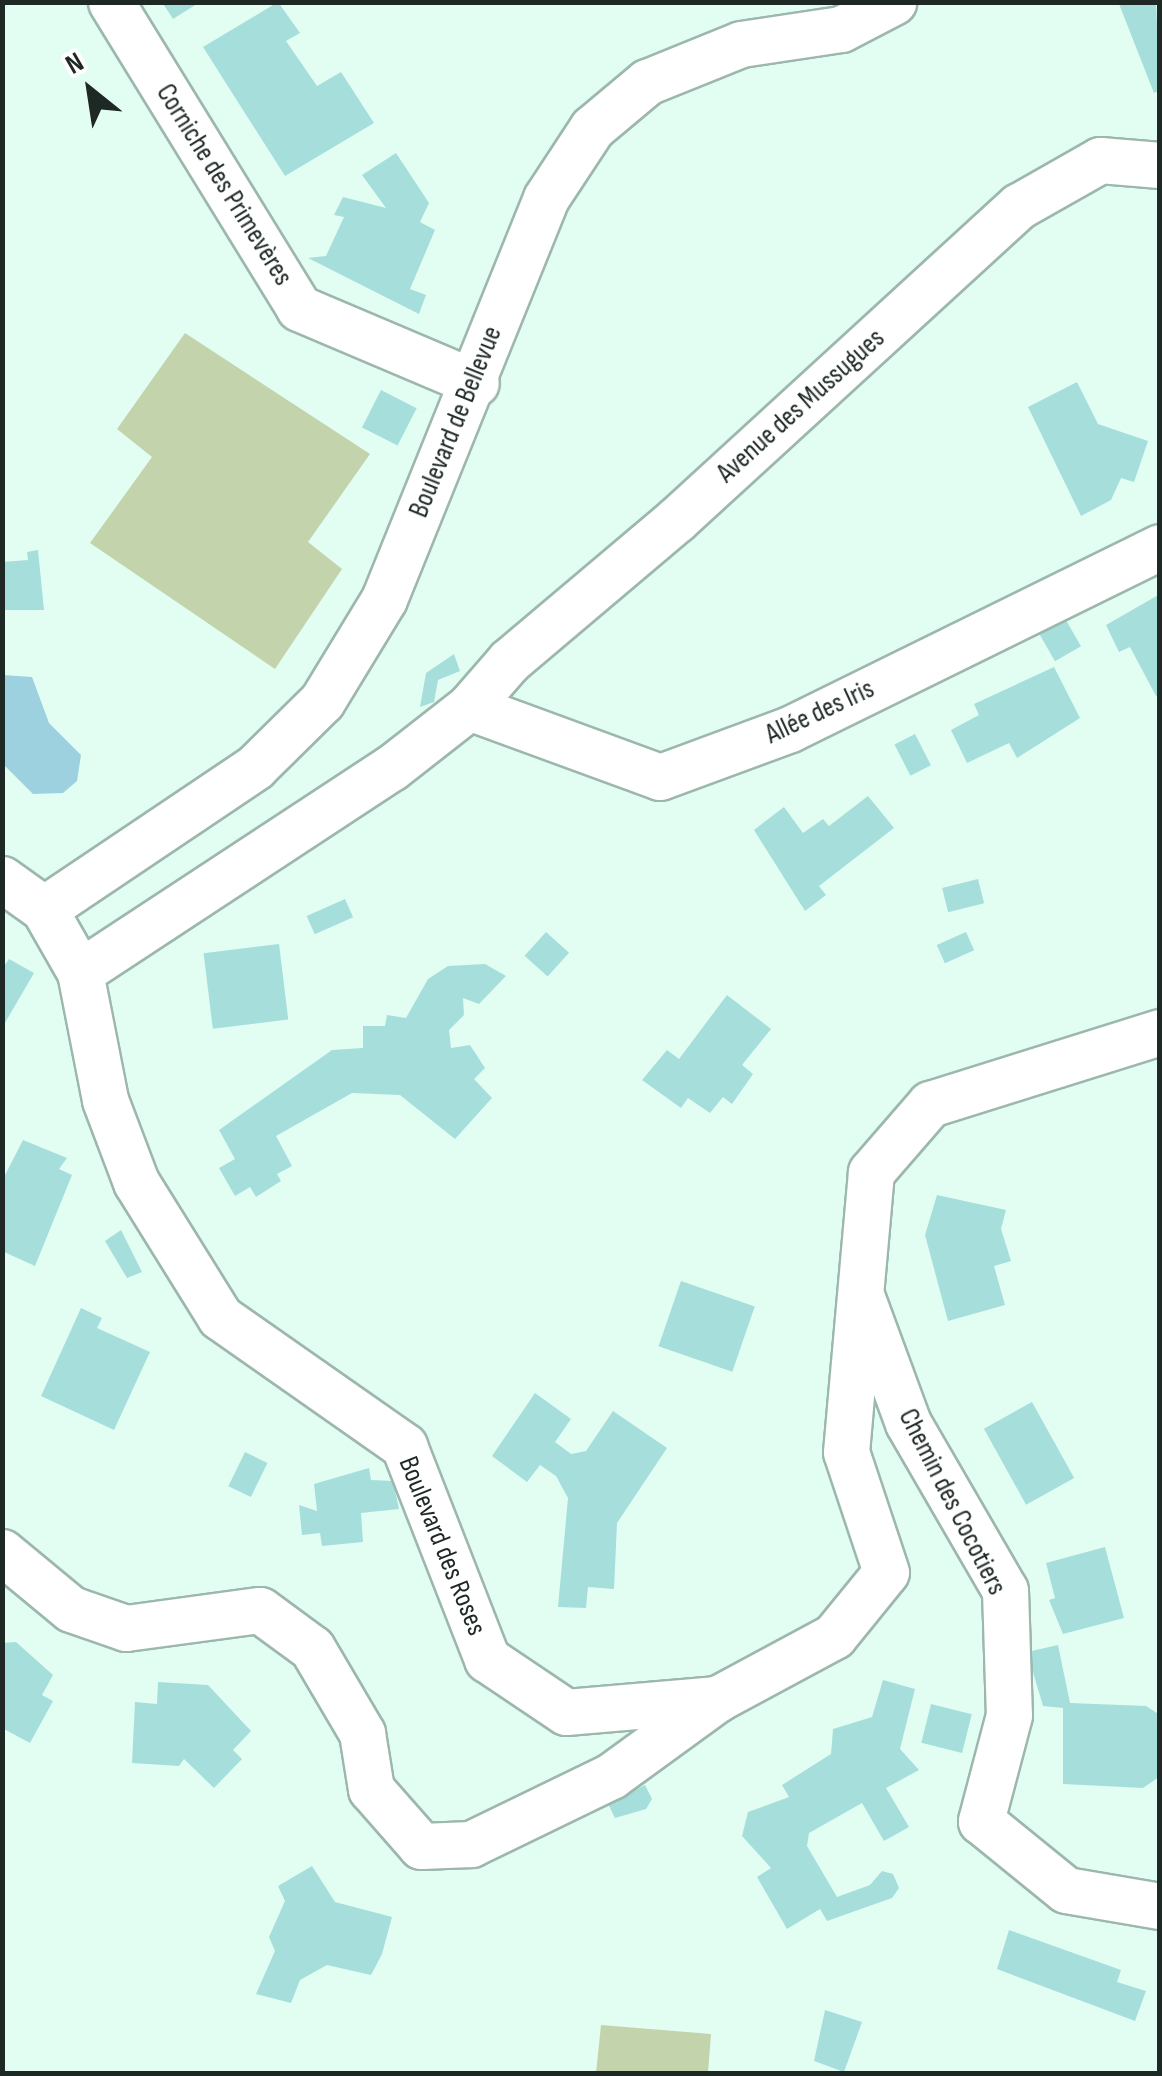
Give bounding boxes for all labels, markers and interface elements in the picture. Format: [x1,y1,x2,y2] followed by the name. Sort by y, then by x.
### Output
[40,40,140,140] north arrow
[60,46,89,82] text: N
[148,78,300,292] street label: Corniche des Primevères
[402,321,510,523] street label: Boulevard de Bellevue
[710,322,892,490] street label: Avenue des Mussugues
[760,672,880,752] street label: Allée des Iris
[891,1403,1013,1601] street label: Chemin des Cocotiers
[391,1452,493,1640] street label: Boulevard des Roses

